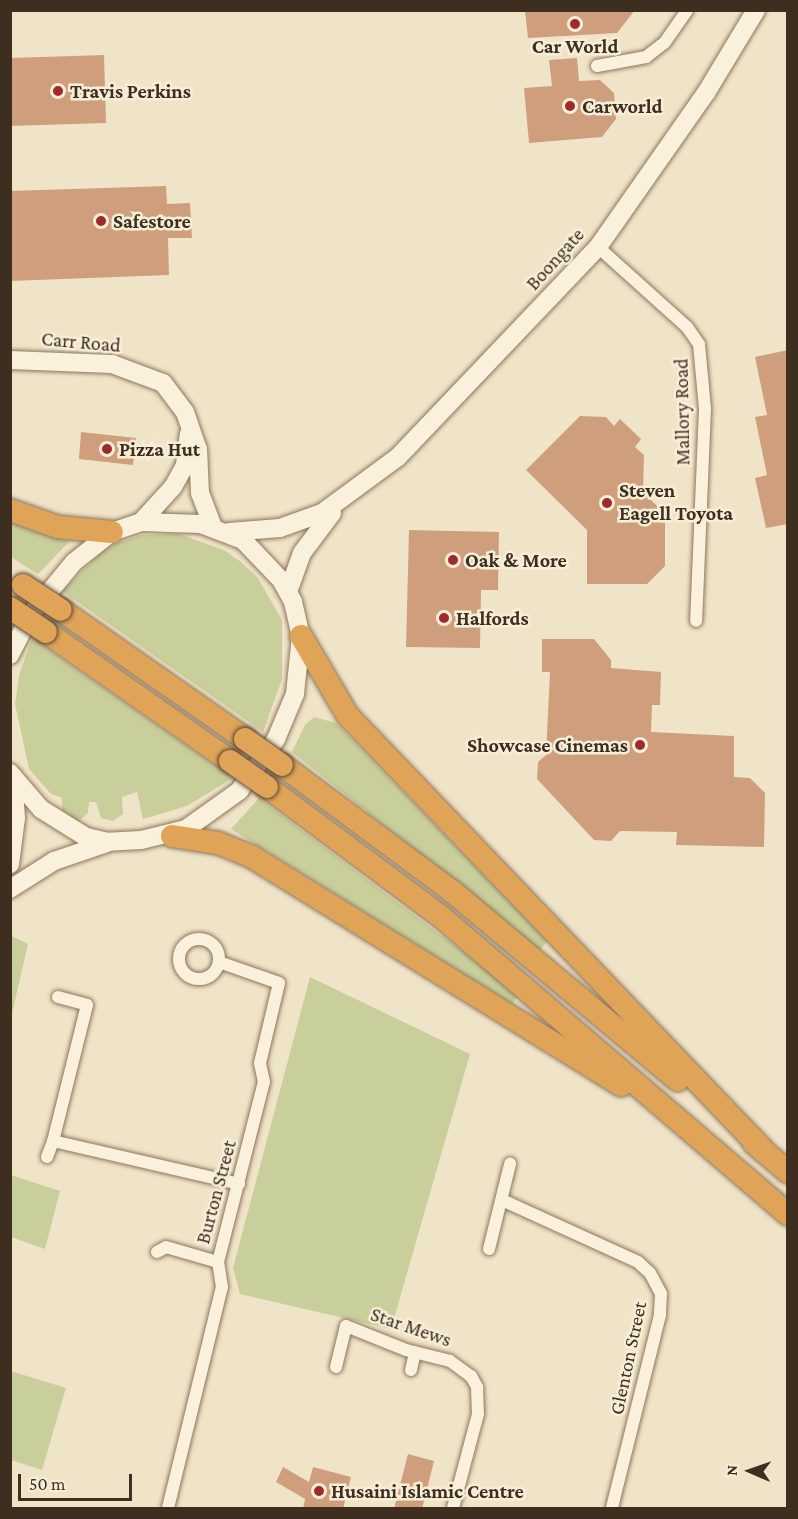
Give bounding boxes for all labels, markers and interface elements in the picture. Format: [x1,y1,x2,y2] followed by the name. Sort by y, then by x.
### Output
[568,17,582,31] marker: Car World
[532,34,618,58] place label: Car World
[70,79,191,103] place label: Travis Perkins
[51,84,65,98] marker: Travis Perkins
[582,94,662,118] place label: Carworld
[563,99,577,113] marker: Carworld
[113,209,191,233] place label: Safestore
[94,214,108,228] marker: Safestore
[521,223,589,295] street label: Boongate
[40,327,122,357] street label: Carr Road
[669,358,695,466] street label: Mallory Road
[119,437,200,461] place label: Pizza Hut
[100,442,114,456] marker: Pizza Hut
[619,479,733,526] place label: Steven Eagell Toyota
[600,496,614,510] marker: Steven Eagell Toyota
[465,548,567,572] place label: Oak & More
[446,553,460,567] marker: Oak & More
[456,606,529,630] place label: Halfords
[437,611,451,625] marker: Halfords
[467,733,628,757] place label: Showcase Cinemas
[633,738,647,752] marker: Showcase Cinemas
[191,1138,241,1246] street label: Burton Street
[604,1299,652,1417] street label: Glenton Street
[367,1302,455,1352] street label: Star Mews
[720,1441,780,1501] north arrow
[21,1462,135,1500] scale bar
[723,1465,740,1476] text: N
[29,1474,66,1494] text: 50 m
[331,1479,524,1503] place label: Husaini Islamic Centre
[312,1484,326,1498] marker: Husaini Islamic Centre

